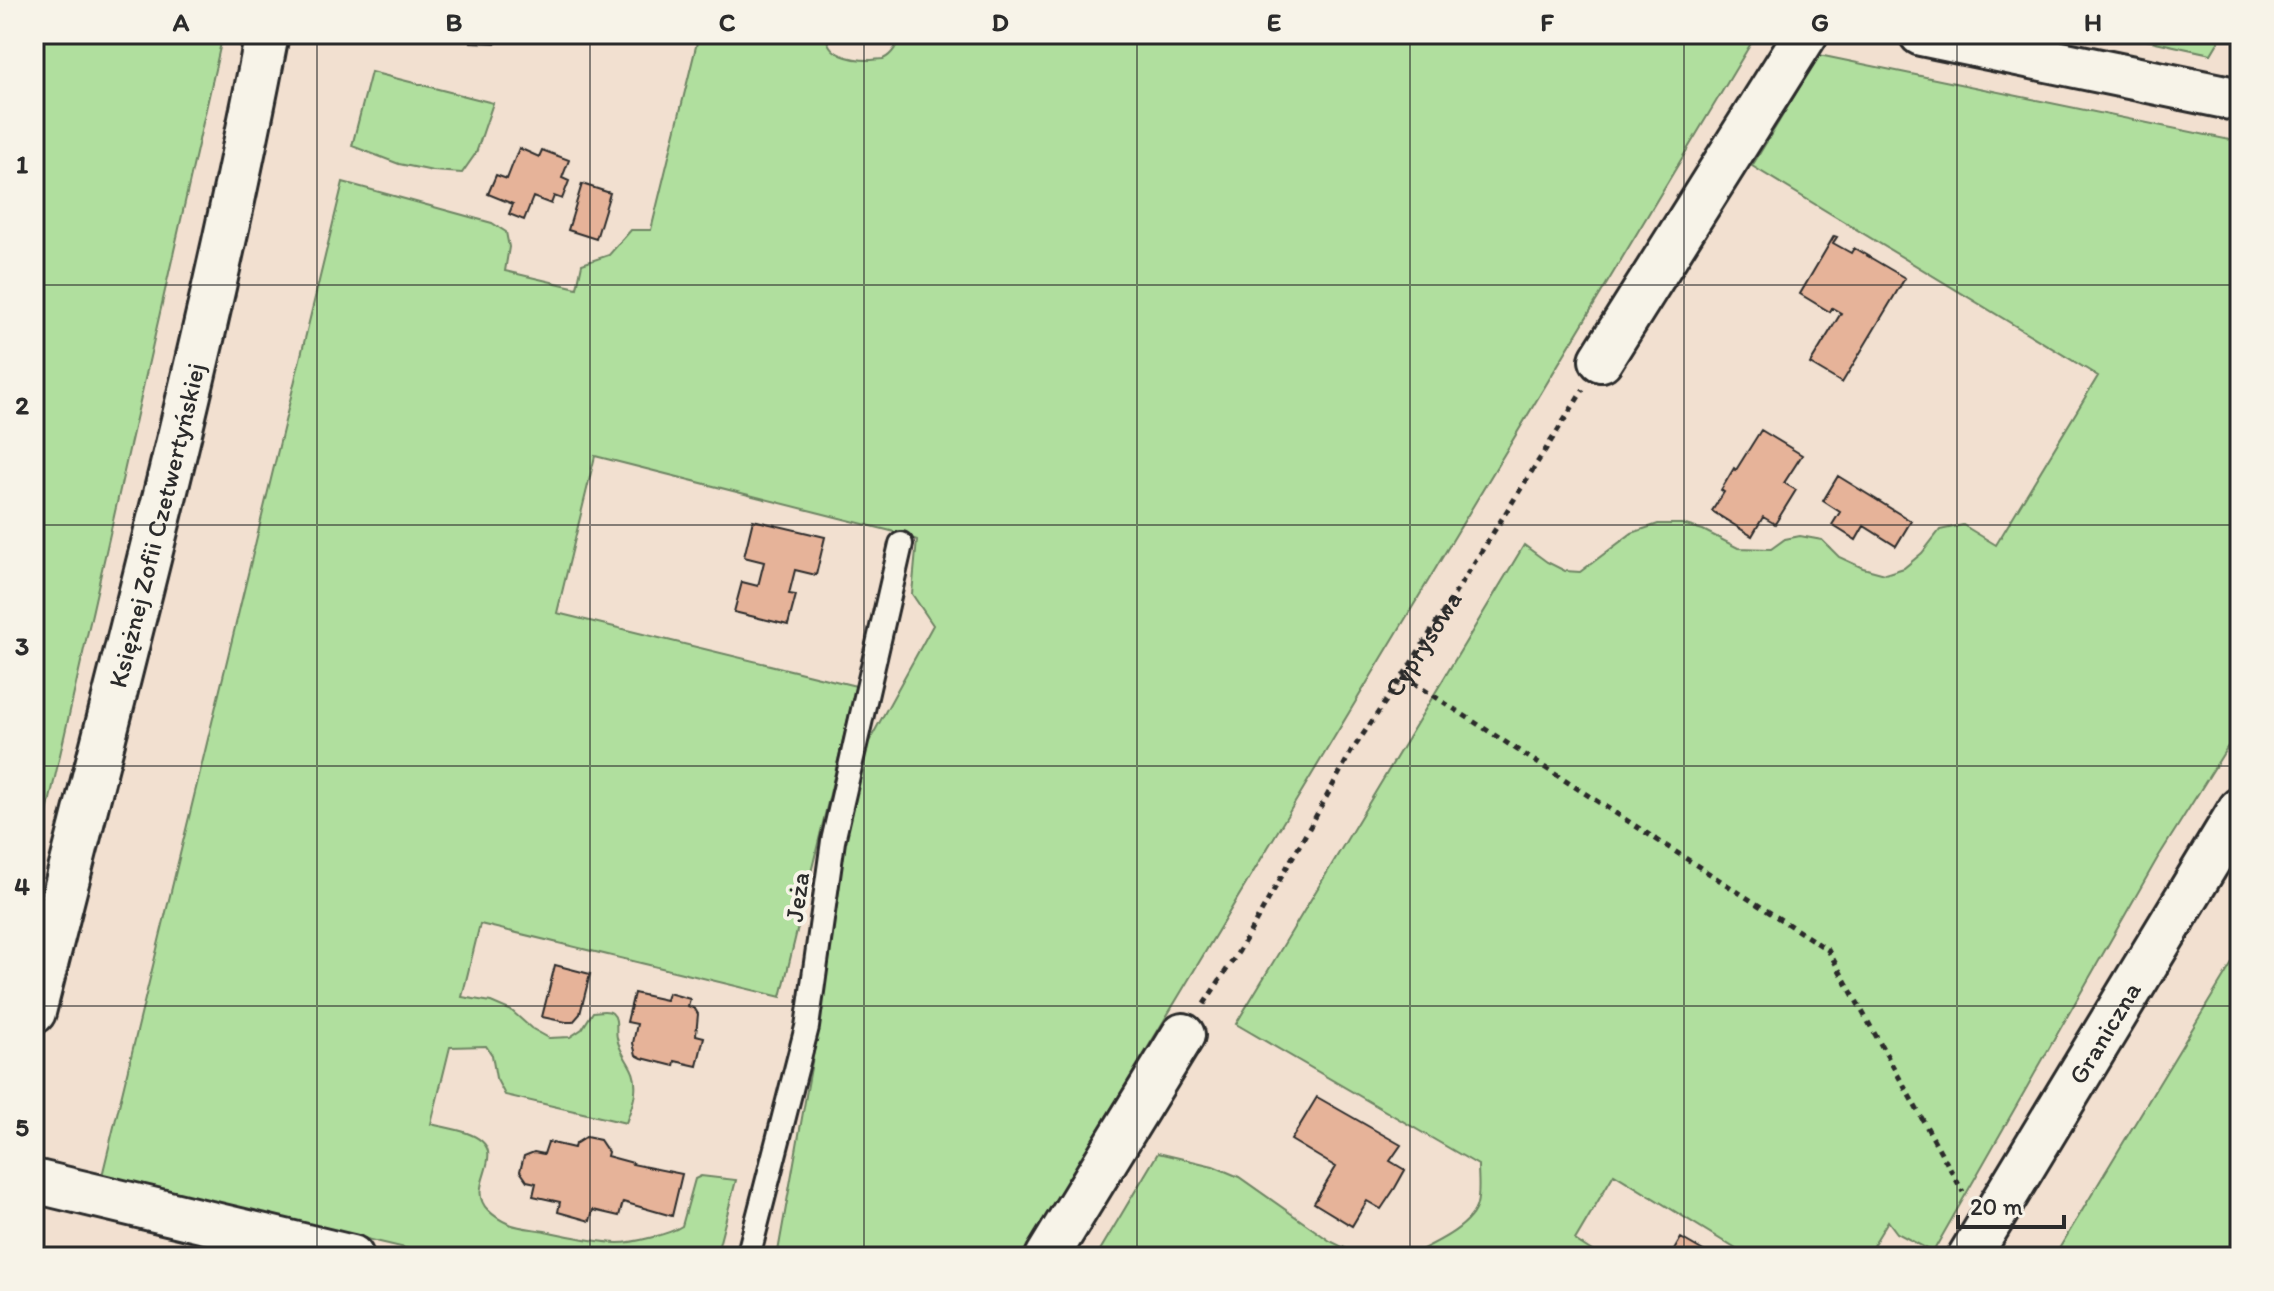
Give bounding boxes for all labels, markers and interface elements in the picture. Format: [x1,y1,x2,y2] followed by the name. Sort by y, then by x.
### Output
[172,6,190,38] text: A
[446,6,463,38] text: B
[719,6,736,38] text: C
[991,6,1009,38] text: D
[1267,6,1281,38] text: E
[1540,6,1554,38] text: F
[1811,6,1829,38] text: G
[2084,6,2102,38] text: H
[16,148,28,180] text: 1
[101,360,212,691] street label: Księżnej Zofii Czetwertyńskiej
[15,389,29,421] text: 2
[1378,585,1469,703] street label: Cyprysowa
[15,630,29,662] text: 3
[14,870,30,902] text: 4
[778,870,816,924] street label: Jeża
[2061,975,2148,1090] street label: Graniczna
[15,1111,29,1143] text: 5
[1958,1179,2064,1229] scale bar
[1970,1192,2023,1221] text: 20 m

